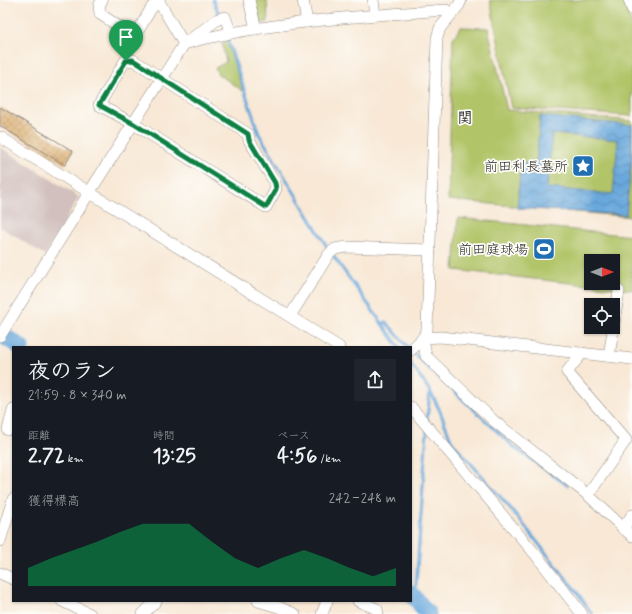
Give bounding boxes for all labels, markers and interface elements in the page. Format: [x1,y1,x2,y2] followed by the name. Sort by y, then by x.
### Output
[109,20,143,61] pin
[115,26,137,48] icon: arrive
[457,109,473,129] district label: 関
[570,153,596,179] place icon: 前田利長墓所
[484,158,568,176] place label: 前田利長墓所
[531,236,557,262] sports icon: 前田庭球場
[458,241,528,259] place label: 前田庭球場
[584,254,620,290] north arrow
[584,254,620,334] map controls
[584,298,620,334] button: locate
[28,358,116,386] text: 夜のラン
[354,359,396,401] button: share
[28,387,127,404] text: 21:59 · 8 × 340 m
[28,429,50,443] text: 距離
[153,429,175,443] text: 時間
[277,429,310,443] text: ペース
[28,443,65,470] text: 2.72
[153,443,196,470] text: 13:25
[277,443,317,470] text: 4:56
[65,452,84,466] text: km
[317,452,341,466] text: /km
[329,490,396,507] text: 242–248 m
[28,493,80,510] text: 獲得標高

